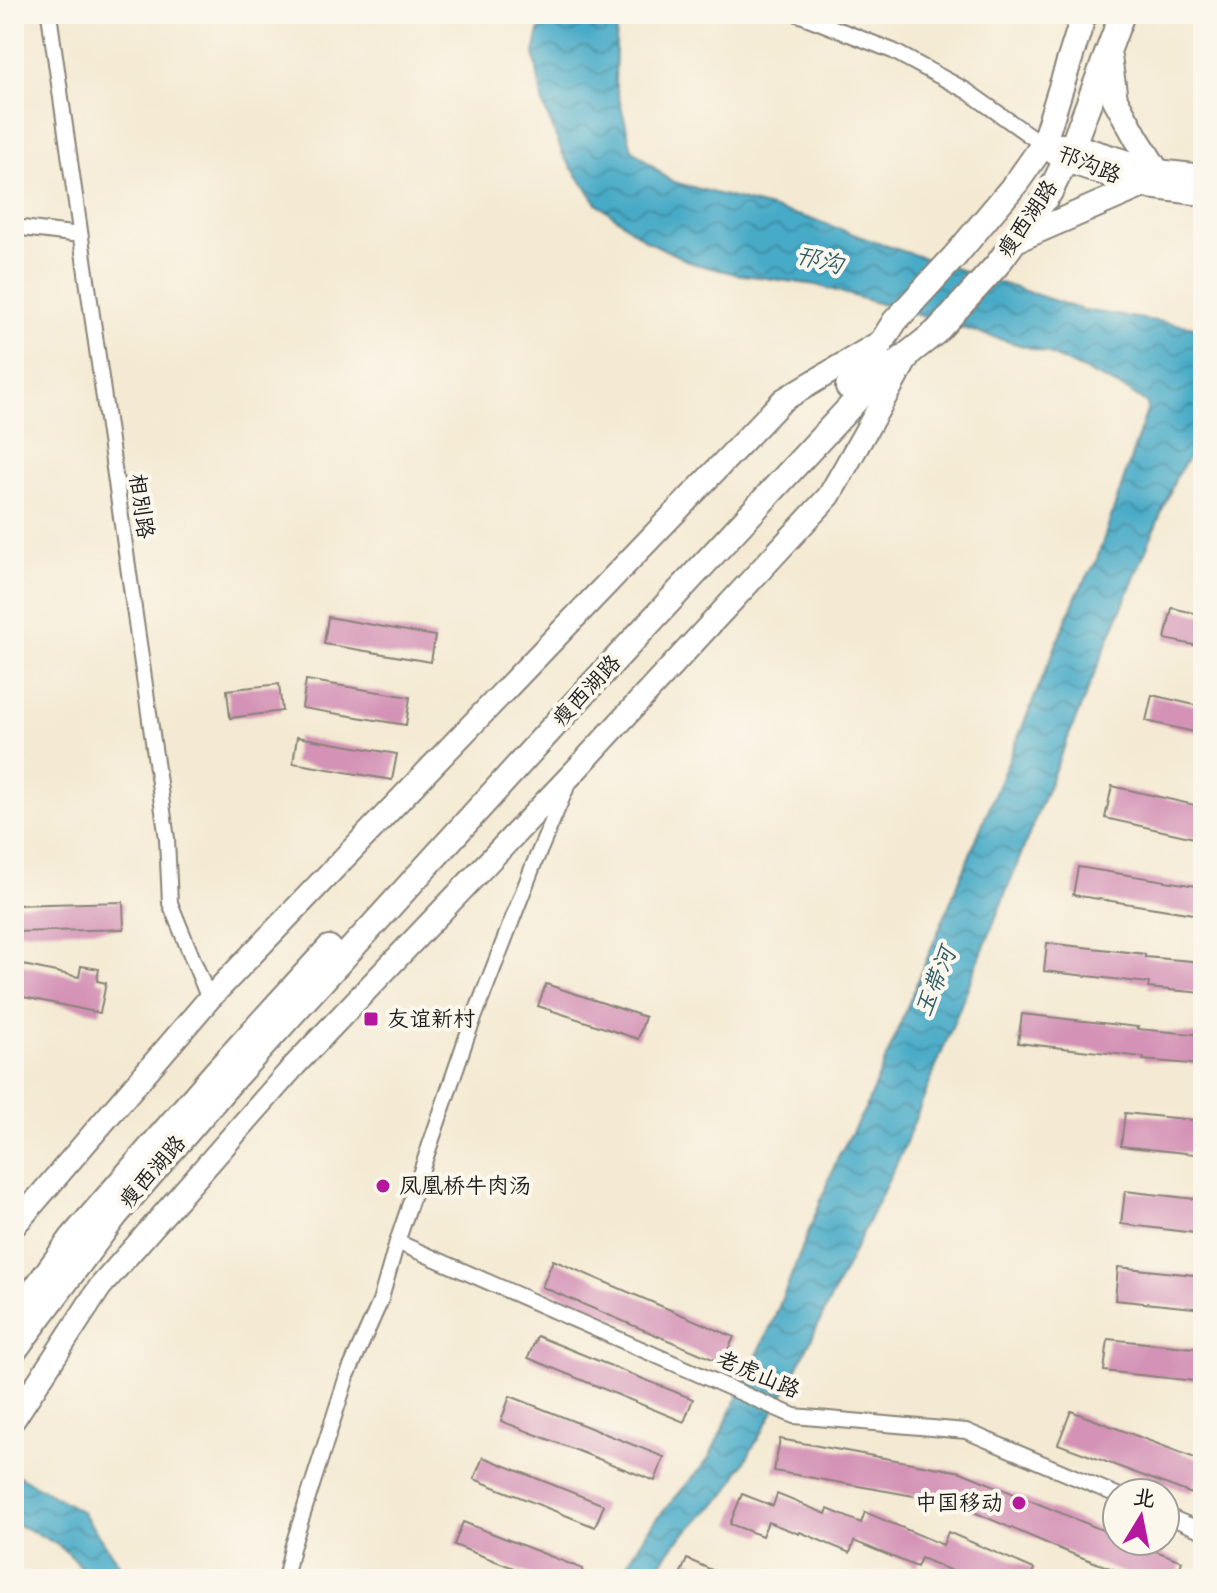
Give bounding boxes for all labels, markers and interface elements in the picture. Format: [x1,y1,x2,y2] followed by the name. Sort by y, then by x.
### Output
[1053,138,1125,192] street label: 邗沟路
[991,174,1065,264] street label: 瘦西湖路
[792,239,848,284] water label: 邗沟
[121,471,161,541] street label: 相别路
[546,648,628,734] street label: 瘦西湖路
[907,939,967,1022] water label: 玉带河
[387,1004,475,1035] place label: 友谊新村
[362,1010,380,1028] marker: 友谊新村
[112,1129,194,1215] street label: 瘦西湖路
[399,1171,531,1202] place label: 凤凰桥牛肉汤
[374,1177,392,1195] marker: 凤凰桥牛肉汤
[711,1344,805,1406] street label: 老虎山路
[1101,1477,1181,1557] north arrow
[1131,1482,1158,1516] text: 北
[915,1488,1003,1519] place label: 中国移动
[1010,1494,1028,1512] marker: 中国移动

